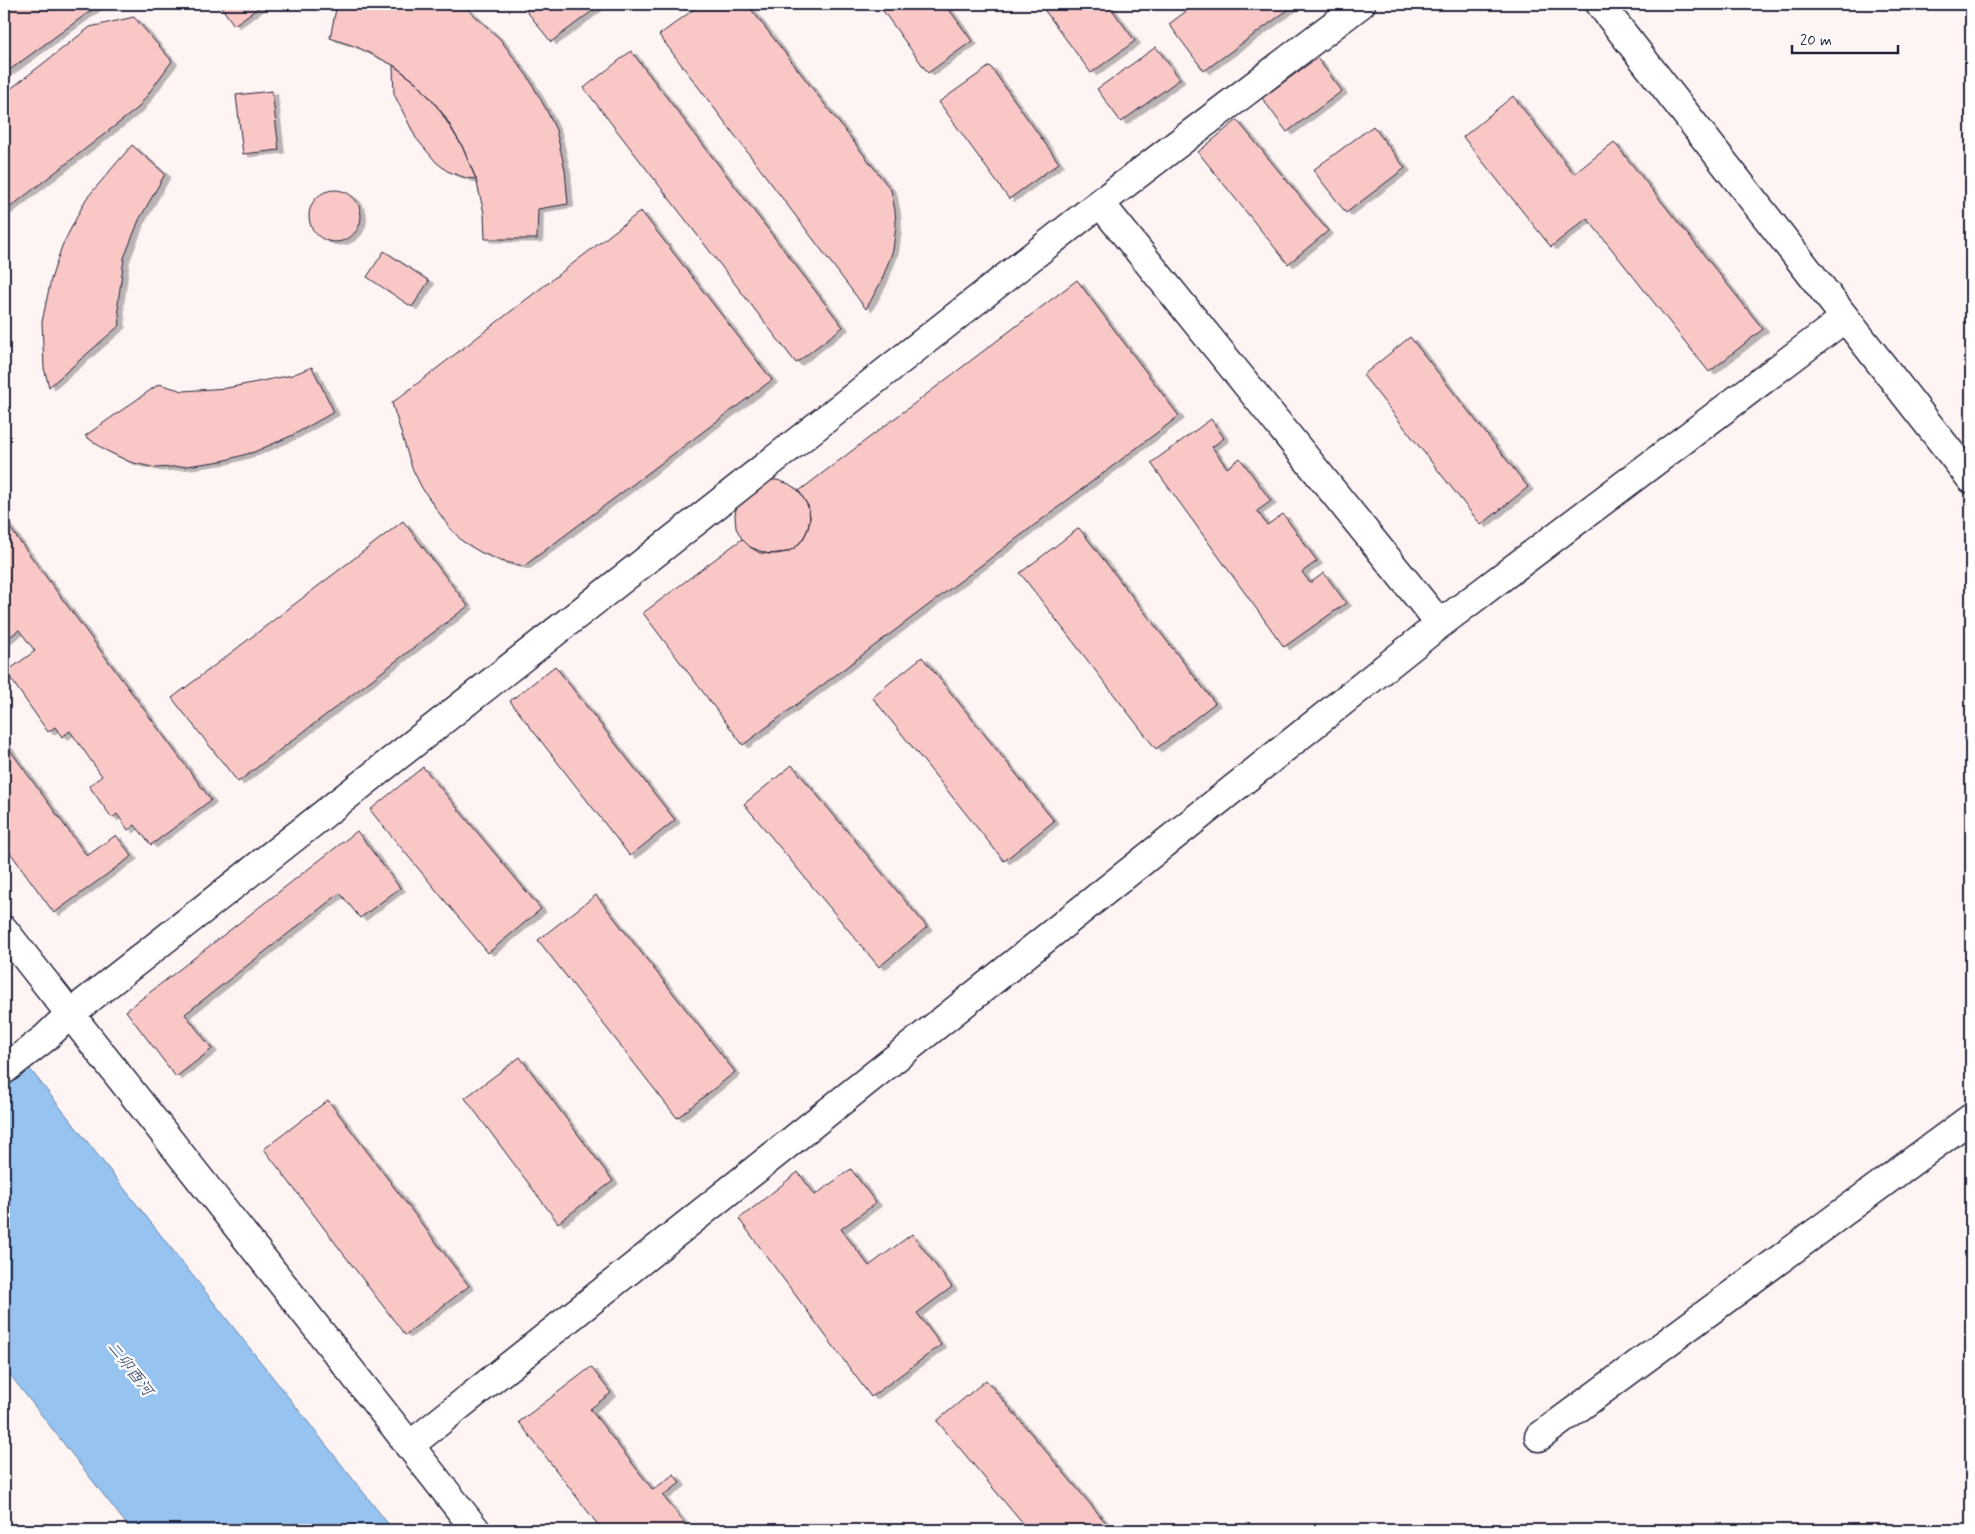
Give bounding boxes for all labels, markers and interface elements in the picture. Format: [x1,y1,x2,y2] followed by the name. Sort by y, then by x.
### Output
[1792,22,1899,54] scale bar
[1800,31,1832,51] text: 20 m
[102,1337,160,1403] water label: 二卯酉河

